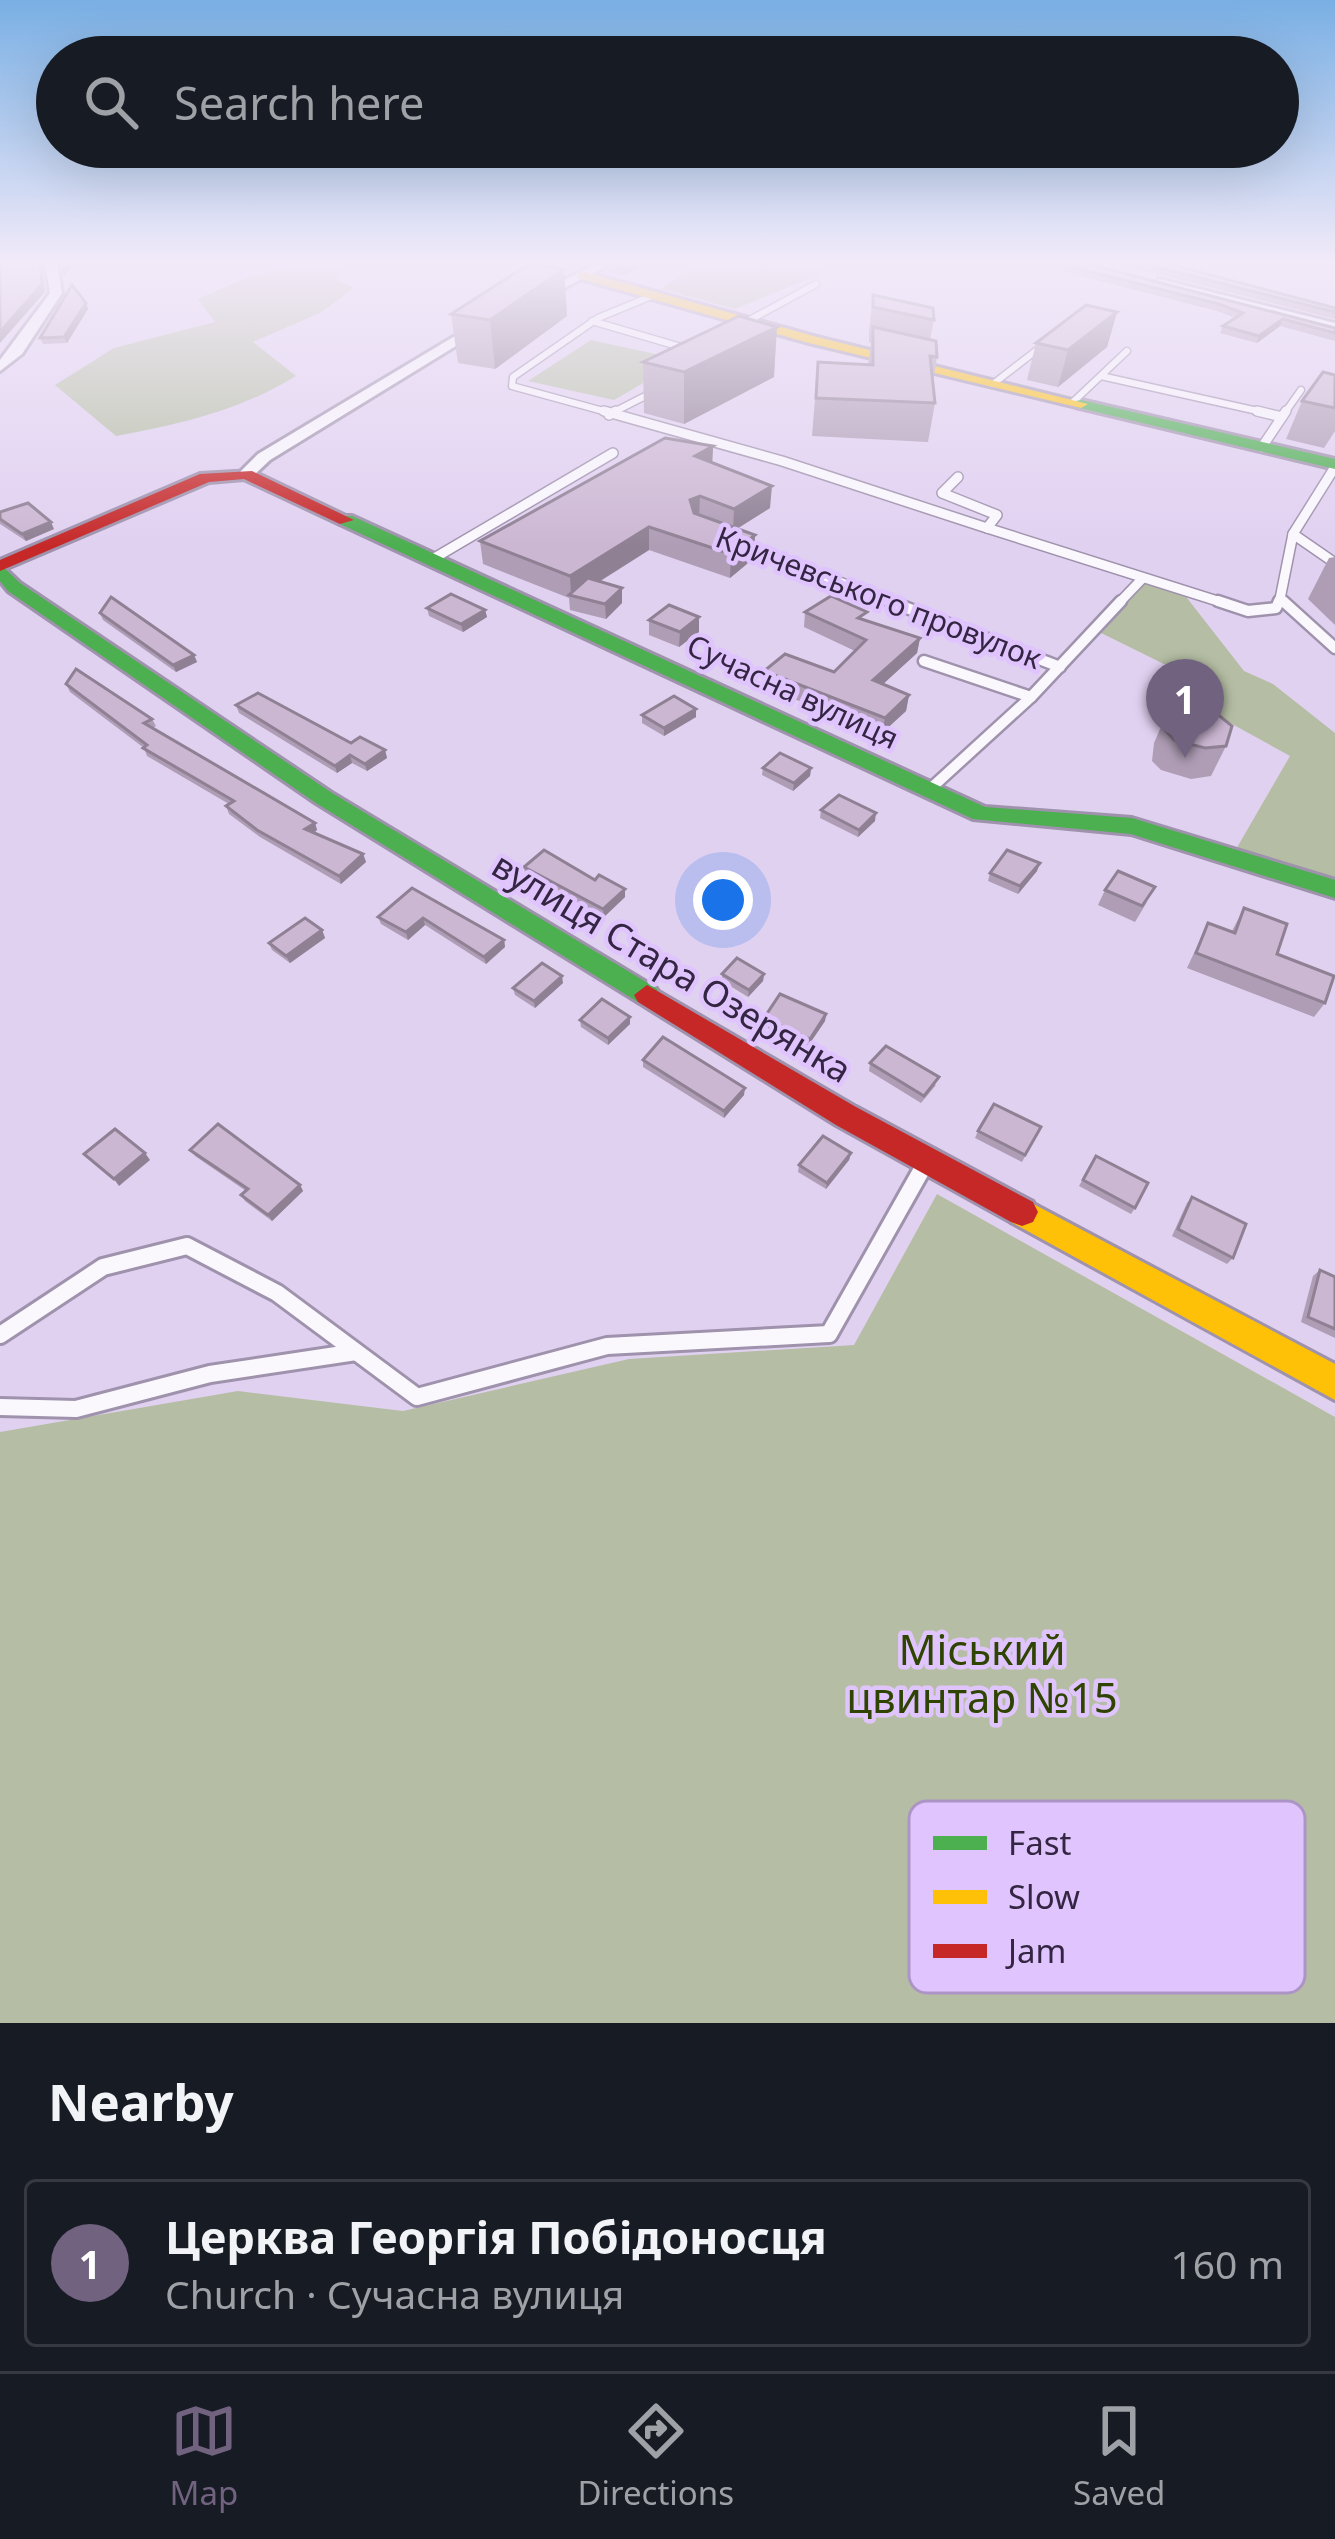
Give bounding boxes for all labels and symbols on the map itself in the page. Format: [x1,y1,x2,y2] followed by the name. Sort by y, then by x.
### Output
[710,516,1048,678] street label: Кричевського провулок
[681,624,905,758] street label: Сучасна вулиця
[1146,659,1224,758] pin: 1
[483,840,861,1094] street label: вулиця Стара Озерянка
[693,870,753,930] your location
[846,1620,1118,1725] park label: Міський цвинтар №15
[909,1801,1305,1993] legend
[1008,1820,1071,1865] text: Fast
[1008,1874,1080,1919] text: Slow
[1005,1928,1066,1973] text: Jam

